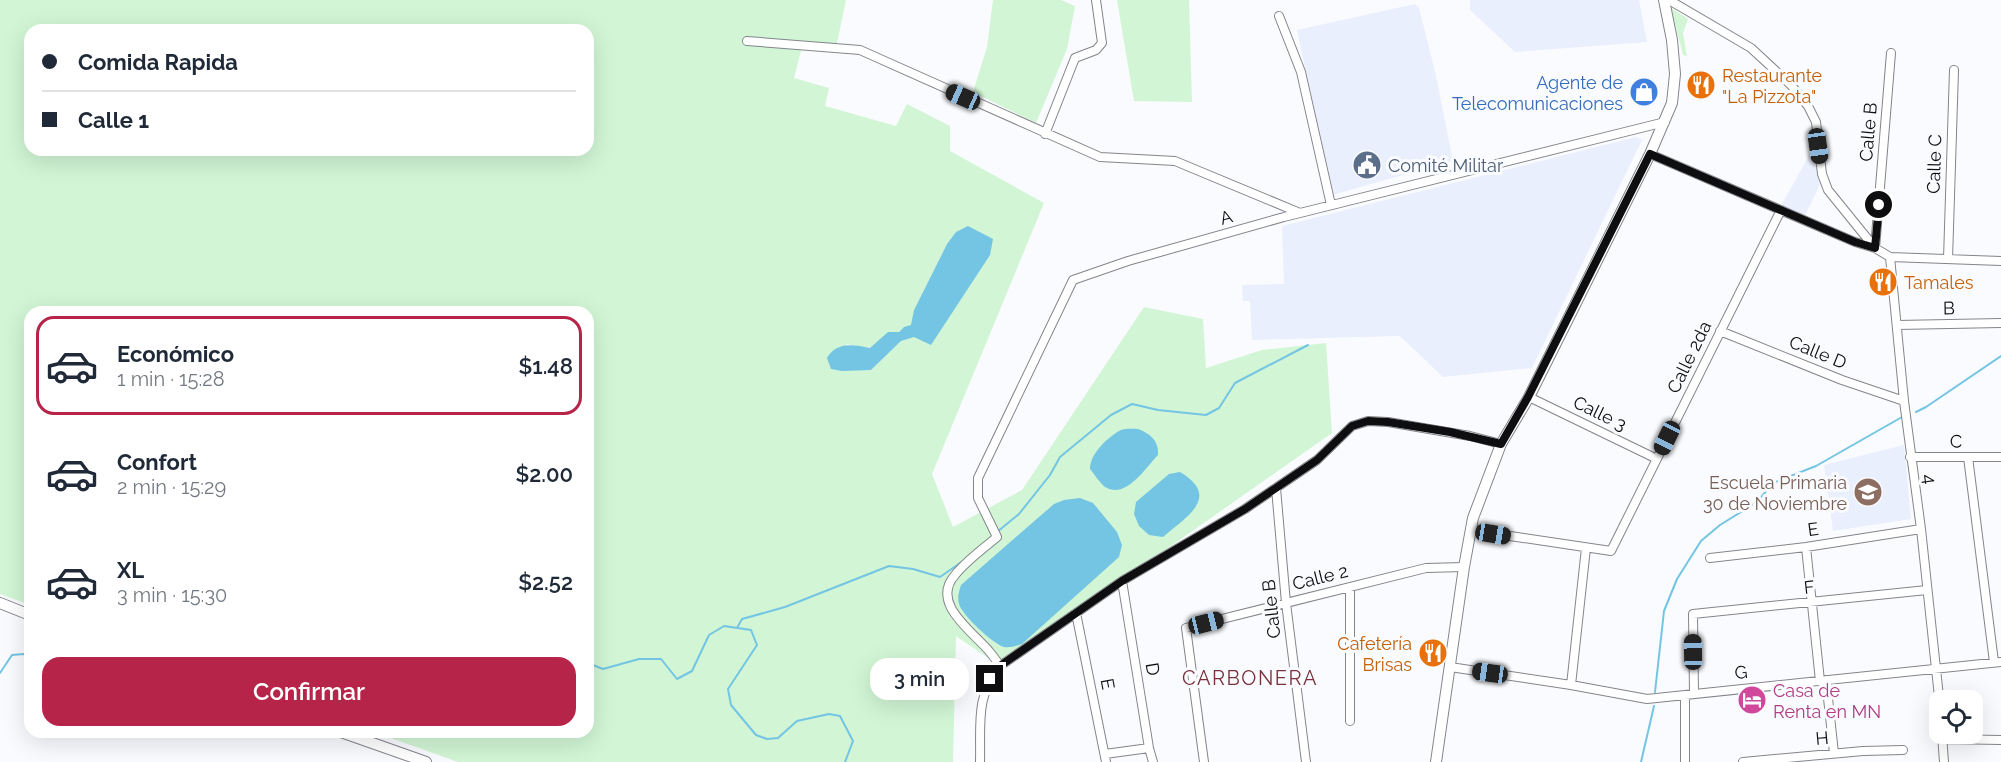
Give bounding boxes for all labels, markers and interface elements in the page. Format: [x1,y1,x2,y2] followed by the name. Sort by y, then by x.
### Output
[78,49,238,75] text: Comida Rapida
[1722,65,1823,107] place label: Restaurante "La Pizzota"
[1685,69,1717,101] restaurant icon: Restaurante "La Pizzota"
[1452,72,1623,114] place label: Agente de Telecomunicaciones
[1628,76,1660,108] shop icon: Agente de Telecomunicaciones
[943,81,983,113] car
[1855,102,1881,162] street label: Calle B
[78,107,149,133] text: Calle 1
[1807,127,1829,165] car
[1922,134,1946,194] street label: Calle C
[1351,149,1383,181] public building icon: Comité Militar
[1388,155,1504,176] place label: Comité Militar
[1865,191,1892,218] route start
[1217,205,1235,229] street label: A
[1867,266,1899,298] restaurant icon: Tamales
[1904,272,1974,293] place label: Tamales
[1943,297,1955,319] street label: B
[1663,318,1715,396] street label: Calle 2da
[1786,331,1850,373] street label: Calle D
[45,339,99,393] icon: car
[117,341,234,367] text: Económico
[519,353,573,379] text: $1.48
[117,367,225,391] text: 1 min · 15:28
[1570,391,1630,435] street label: Calle 3
[1651,418,1683,458] car
[1950,430,1962,452] street label: C
[45,447,99,501] icon: car
[117,449,197,475] text: Confort
[515,461,573,487] text: $2.00
[1703,472,1847,514] place label: Escuela Primaria 30 de Noviembre
[1919,473,1941,485] street label: 4
[117,475,226,499] text: 2 min · 15:29
[1852,476,1884,508] school or university icon: Escuela Primaria 30 de Noviembre
[1806,518,1820,540] street label: E
[1474,522,1512,546] car
[45,555,99,609] icon: car
[117,557,144,583] text: XL
[1290,560,1350,594] street label: Calle 2
[518,569,573,595] text: $2.52
[1803,576,1815,598] street label: F
[1257,579,1285,639] street label: Calle B
[117,583,227,607] text: 3 min · 15:30
[1186,610,1226,636] car
[1337,633,1412,675] place label: Cafetería Brisas
[1684,634,1702,670] car
[1417,637,1449,669] restaurant icon: Cafetería Brisas
[42,657,576,726] button: Confirmar
[870,658,969,700] callout: 3 min
[1142,661,1164,677] street label: D
[1733,661,1749,683] street label: G
[1471,662,1509,684] car
[976,665,1003,692] route end
[1182,666,1318,690] district label: CARBONERA
[894,667,945,691] text: 3 min
[1097,677,1119,691] street label: E
[1773,680,1881,722] place label: Casa de Renta en MN
[1736,684,1768,716] hotel icon: Casa de Renta en MN
[1929,690,1983,744] map controls
[1929,690,1983,744] button: locate
[1814,727,1830,749] street label: H

